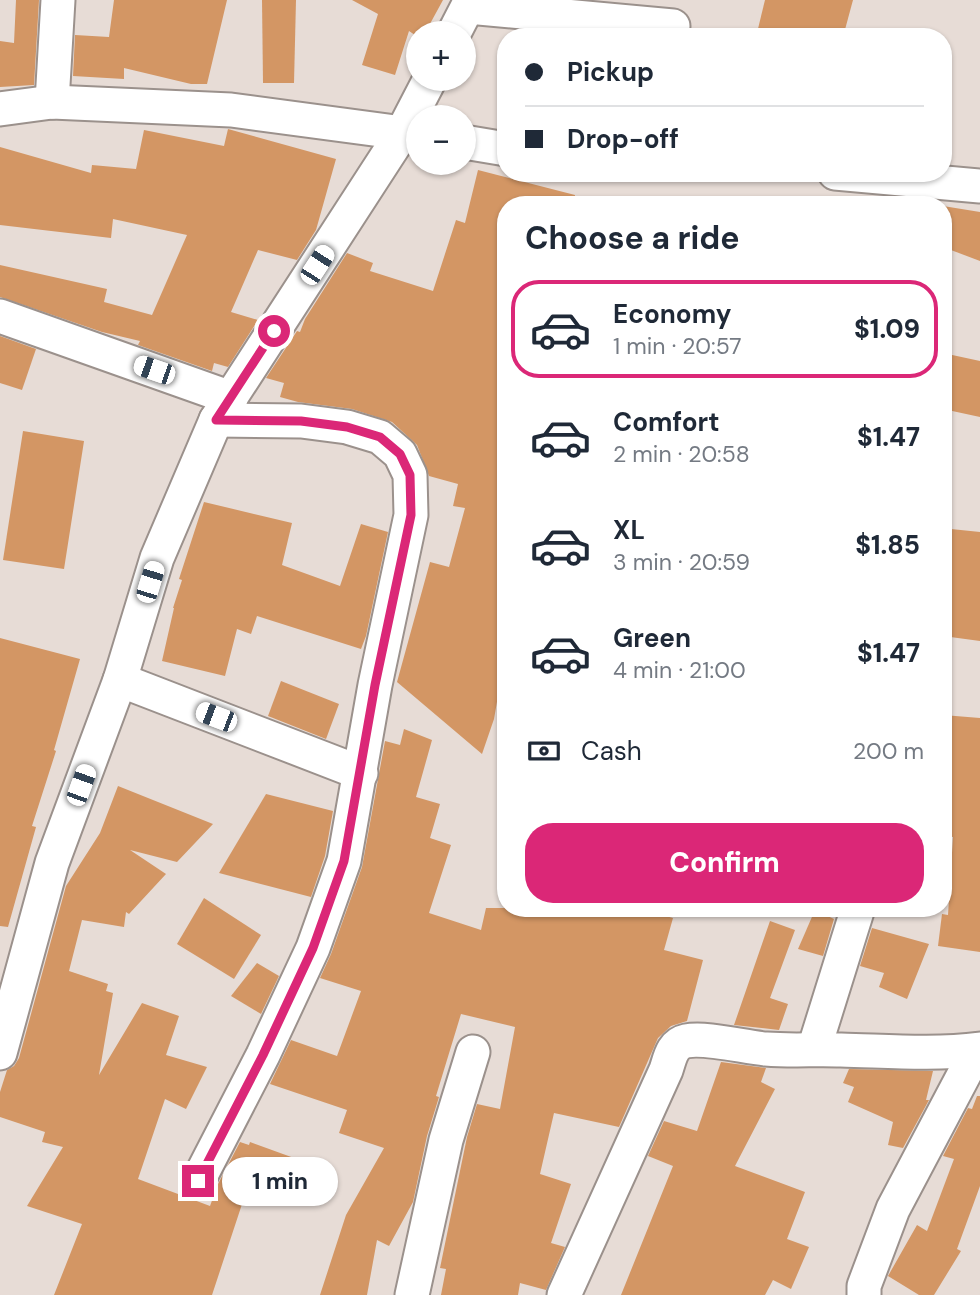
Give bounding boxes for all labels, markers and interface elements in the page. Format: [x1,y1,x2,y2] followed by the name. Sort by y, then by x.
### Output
[406,21,476,175] map controls
[406,21,476,91] button: +
[567,55,654,89] text: Pickup
[406,105,476,175] button: −
[567,122,679,156] text: Drop-off
[525,217,740,259] text: Choose a ride
[297,242,338,288] car
[613,297,731,331] text: Economy
[529,298,592,361] icon: car
[854,312,920,346] text: $1.09
[258,315,290,347] route start
[613,331,742,361] text: 1 min · 20:57
[131,353,178,387] car
[613,405,719,439] text: Comfort
[529,406,592,469] icon: car
[857,420,920,454] text: $1.47
[613,439,750,469] text: 2 min · 20:58
[613,513,645,547] text: XL
[529,514,592,577] icon: car
[855,528,920,562] text: $1.85
[613,547,750,577] text: 3 min · 20:59
[134,559,167,605] car
[613,621,691,655] text: Green
[529,622,592,685] icon: car
[857,636,920,670] text: $1.47
[613,655,746,685] text: 4 min · 21:00
[193,700,240,734] car
[525,732,563,770] icon: cash
[581,734,642,768] text: Cash
[853,736,924,766] text: 200 m
[64,762,99,808] car
[525,823,924,903] button: Confirm
[222,1156,338,1206] callout: 1 min
[182,1165,214,1197] route end
[252,1166,308,1196] text: 1 min

